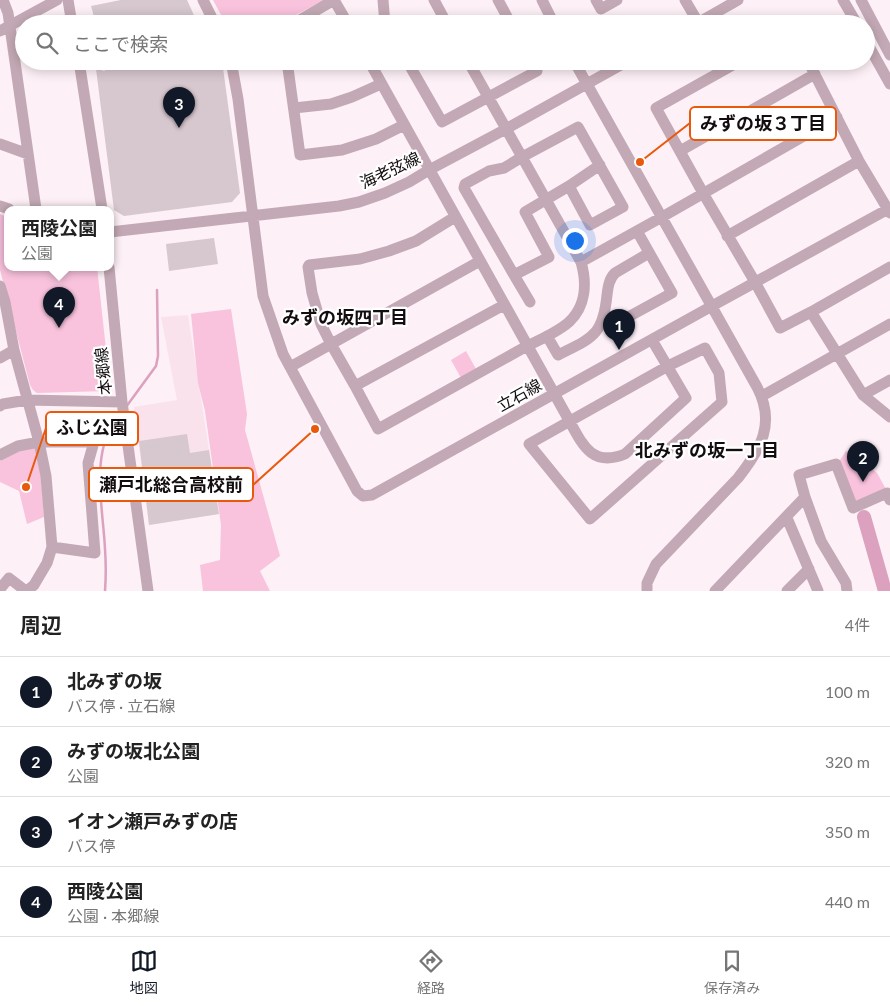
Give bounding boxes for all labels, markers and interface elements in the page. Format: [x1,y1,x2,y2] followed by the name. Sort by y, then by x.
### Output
[15,15,875,70] search box
[33,29,61,57] icon: search
[73,32,168,55] text: ここで検索
[163,87,195,128] pin: 3
[690,107,836,140] callout: みずの坂３丁目
[700,112,826,134] text: みずの坂３丁目
[357,147,423,192] street label: 海老弦線
[4,206,114,271] popup
[21,216,97,239] text: 西陵公園
[562,228,588,254] your location
[21,243,53,262] text: 公園
[43,287,75,328] pin: 4
[282,306,408,328] district label: みずの坂四丁目
[603,309,635,350] pin: 1
[91,346,114,396] street label: 本郷線
[493,375,544,415] street label: 立石線
[46,412,138,445] callout: ふじ公園
[56,416,128,438] text: ふじ公園
[635,439,779,461] district label: 北みずの坂一丁目
[847,441,879,482] pin: 2
[89,468,253,501] callout: 瀬戸北総合高校前
[99,473,243,495] text: 瀬戸北総合高校前
[20,612,62,637] text: 周辺
[845,615,870,634] text: 4件
[67,669,162,692] text: 北みずの坂
[31,682,41,701] text: 1
[825,682,870,701] text: 100 m
[67,696,175,715] text: バス停 · 立石線
[67,739,200,762] text: みずの坂北公園
[31,752,41,771] text: 2
[825,752,870,771] text: 320 m
[67,766,99,785] text: 公園
[67,809,238,832] text: イオン瀬戸みずの店
[31,822,41,841] text: 3
[825,822,870,841] text: 350 m
[67,836,115,855] text: バス停
[67,879,143,902] text: 西陵公園
[31,892,41,911] text: 4
[825,892,870,911] text: 440 m
[67,906,159,925] text: 公園 · 本郷線
[130,947,158,997] tab: 地図
[417,947,445,997] tab: 経路
[704,947,760,997] tab: 保存済み

